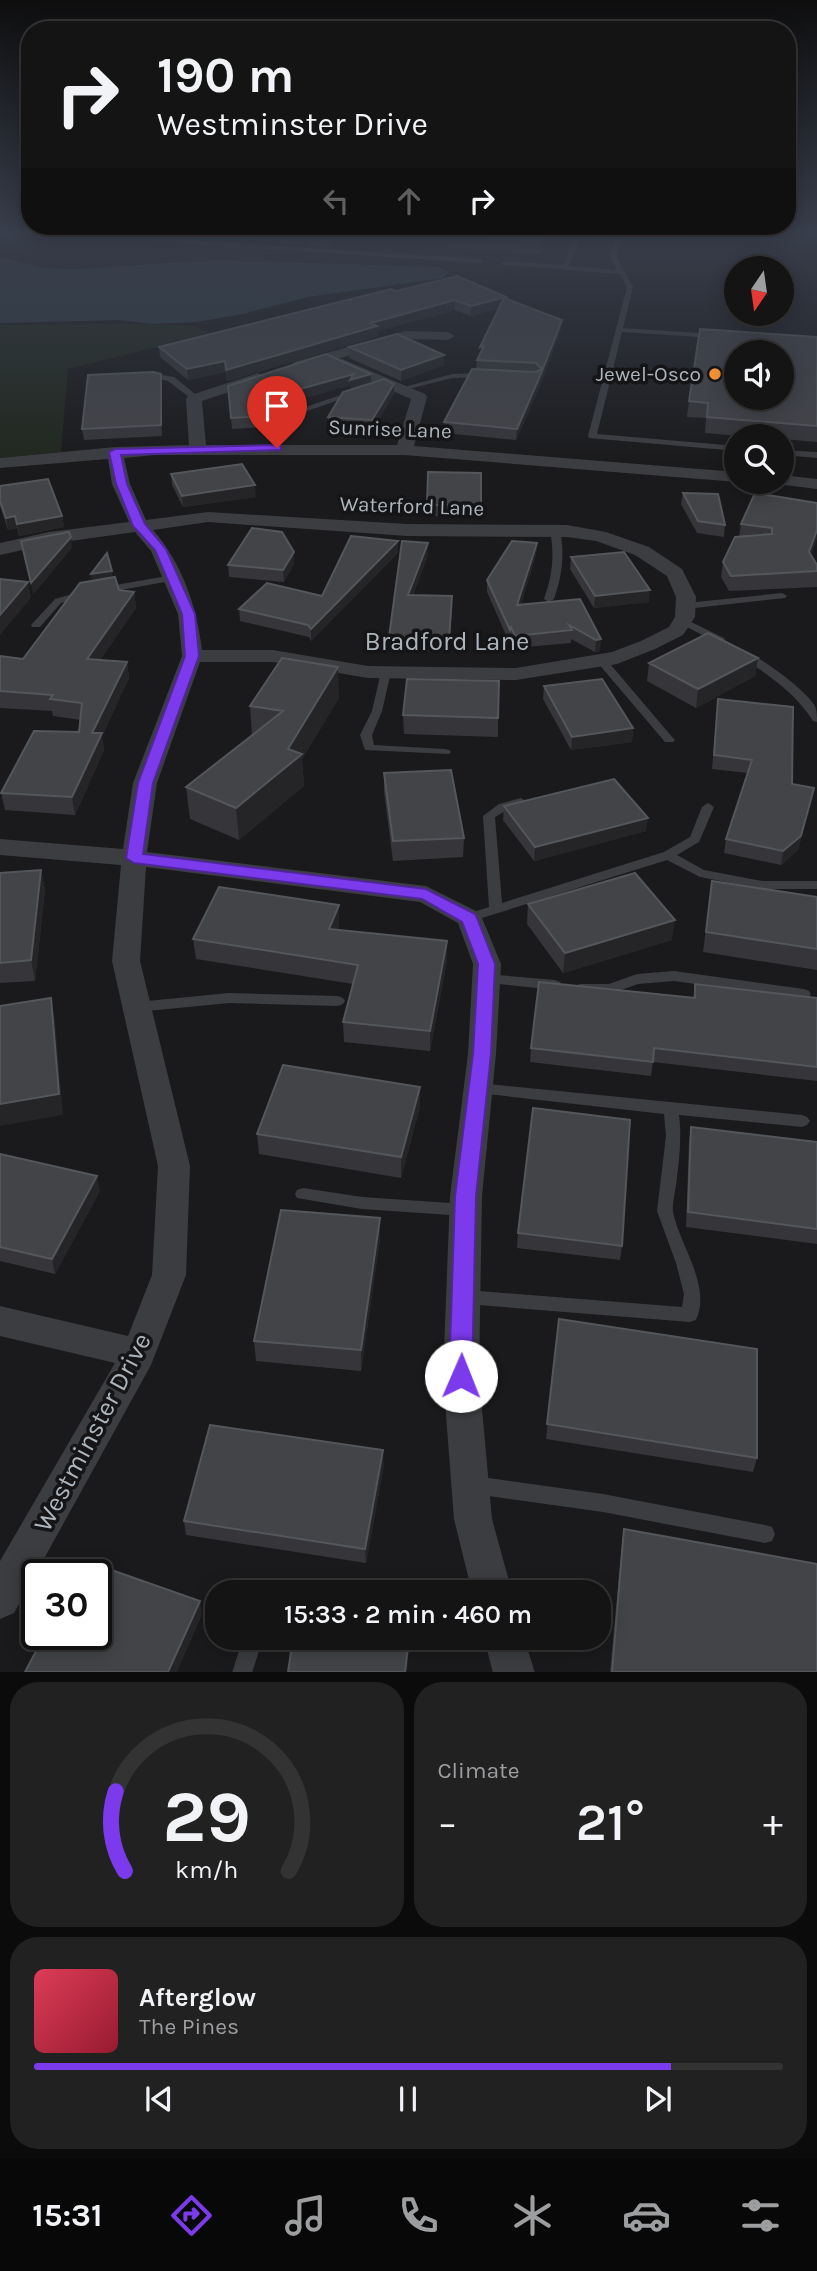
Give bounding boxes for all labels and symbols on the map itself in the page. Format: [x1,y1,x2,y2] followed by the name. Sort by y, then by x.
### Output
[724,256,794,326] north arrow
[596,362,701,386] place label: Jewel-Osco
[707,366,723,382] marker: Jewel-Osco
[247,376,307,448] pin
[328,415,452,443] street label: Sunrise Lane
[339,491,485,521] street label: Waterford Lane
[365,626,529,657] street label: Bradford Lane
[27,1328,158,1537] street label: Westminster Drive
[424,1339,498,1413] position arrow
[21,1559,112,1650] speed limit sign: 30

